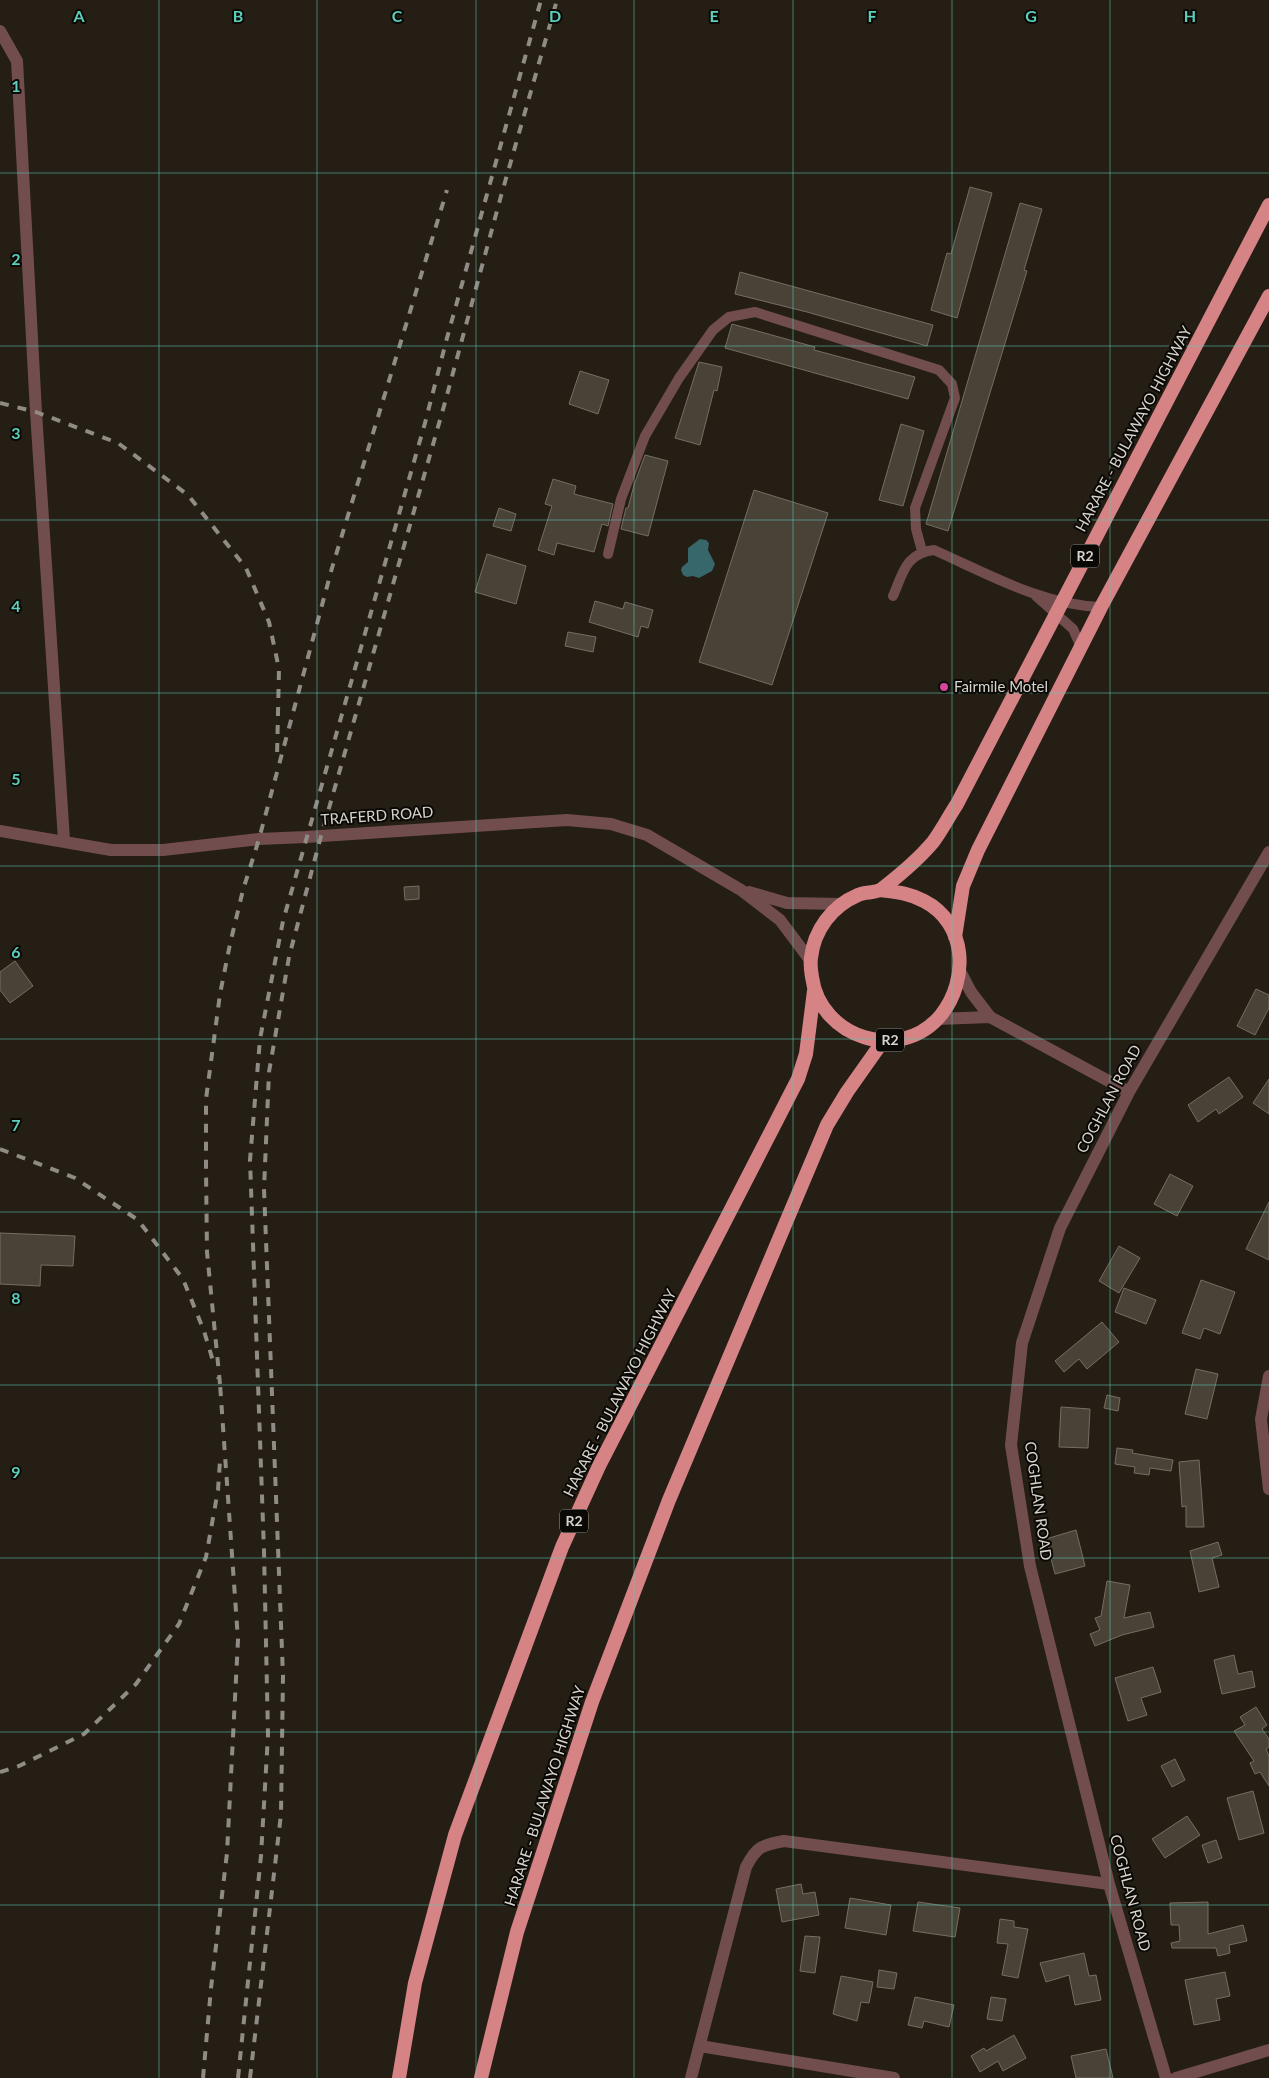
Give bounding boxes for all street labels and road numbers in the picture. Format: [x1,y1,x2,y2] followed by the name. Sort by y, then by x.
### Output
[1071,322,1195,535] street label: HARARE - BULAWAYO HIGHWAY
[1071,544,1099,568] road number: R2
[320,802,434,828] street label: TRAFERD ROAD
[876,1028,904,1052] road number: R2
[1072,1041,1144,1156] street label: COGHLAN ROAD
[559,1285,680,1499] street label: HARARE - BULAWAYO HIGHWAY
[1022,1440,1056,1562] street label: COGHLAN ROAD
[560,1510,588,1532] road number: R2
[500,1683,588,1908] street label: HARARE - BULAWAYO HIGHWAY
[1107,1832,1155,1953] street label: COGHLAN ROAD

